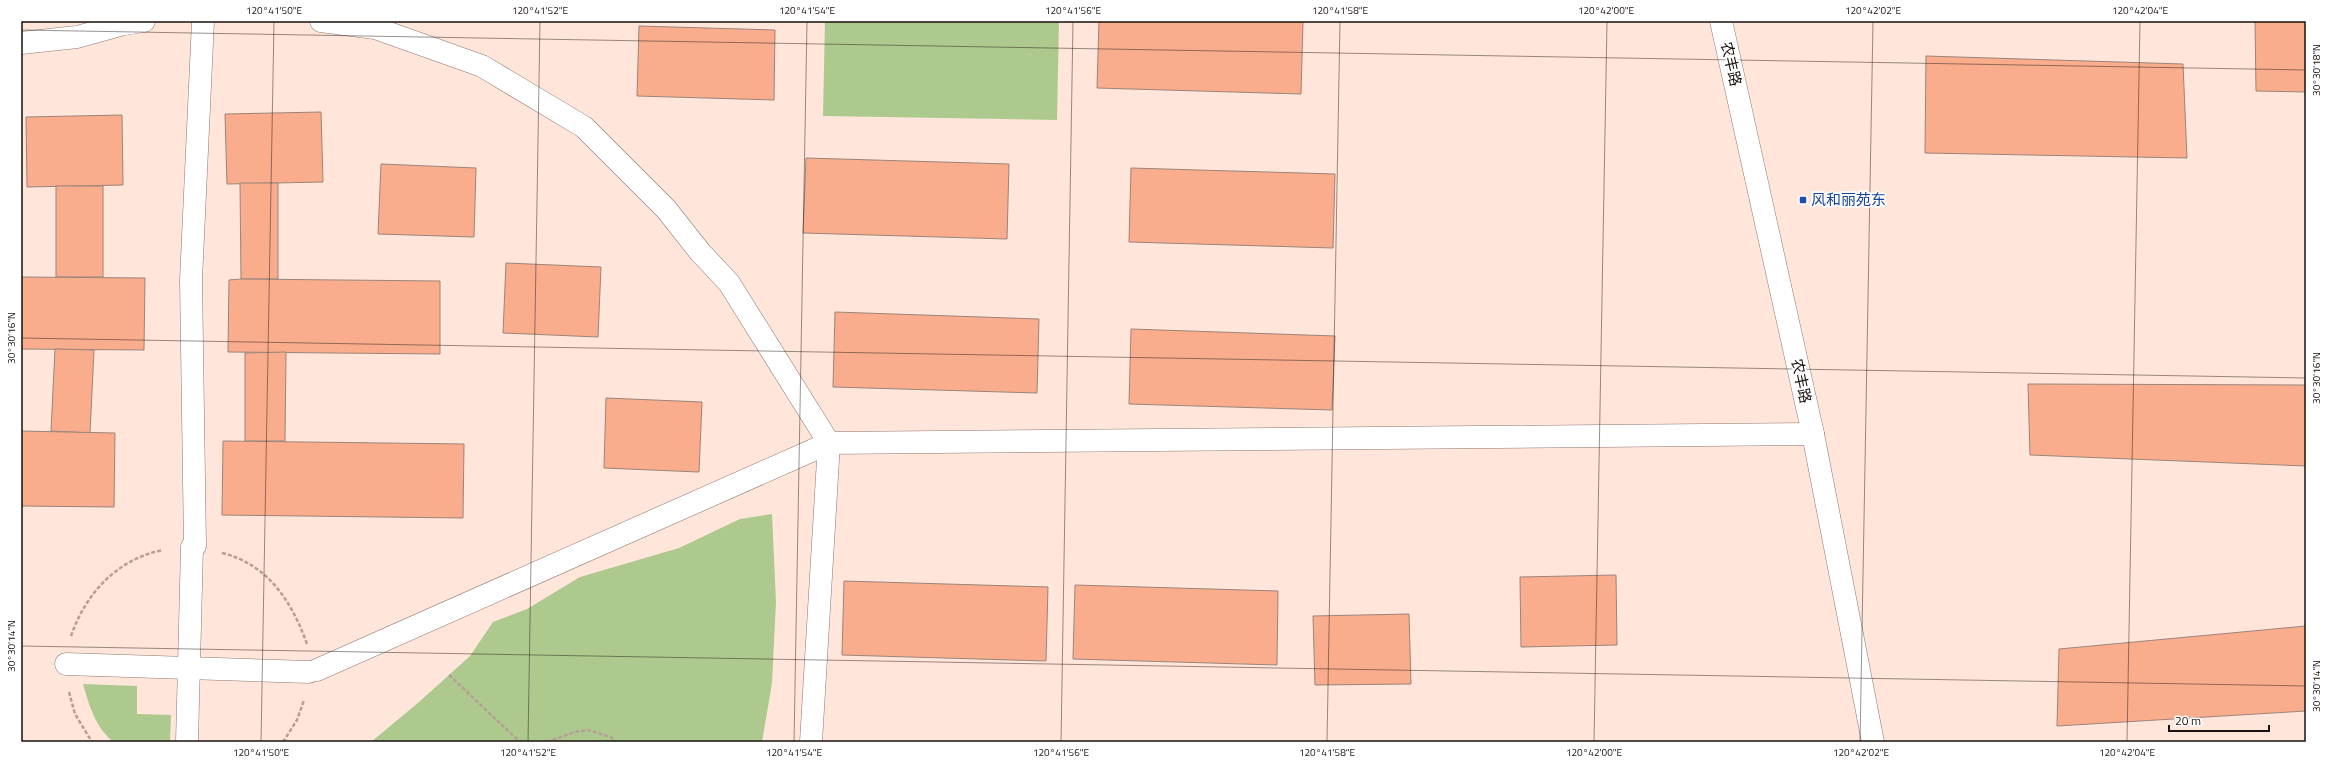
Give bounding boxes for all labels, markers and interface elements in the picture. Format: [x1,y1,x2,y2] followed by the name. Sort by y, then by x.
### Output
[246,3,303,18] text: 120°41'50"E
[512,3,569,18] text: 120°41'52"E
[779,3,836,18] text: 120°41'54"E
[1045,3,1102,18] text: 120°41'56"E
[1312,3,1369,18] text: 120°41'58"E
[1578,3,1635,18] text: 120°42'00"E
[1845,3,1902,18] text: 120°42'02"E
[2112,3,2169,18] text: 120°42'04"E
[1715,39,1748,88] street label: 农丰路
[2309,44,2324,96] text: 30°30'18"N
[1811,188,1886,211] place label: 风和丽苑东
[1798,195,1808,205] marker: 风和丽苑东
[4,312,19,364] text: 30°30'16"N
[2309,352,2324,404] text: 30°30'16"N
[1786,356,1817,405] street label: 农丰路
[4,620,19,672] text: 30°30'14"N
[2309,660,2324,712] text: 30°30'14"N
[2169,707,2269,733] scale bar
[2175,711,2201,730] text: 20 m
[233,745,290,760] text: 120°41'50"E
[500,745,557,760] text: 120°41'52"E
[766,745,823,760] text: 120°41'54"E
[1033,745,1090,760] text: 120°41'56"E
[1299,745,1356,760] text: 120°41'58"E
[1566,745,1623,760] text: 120°42'00"E
[1833,745,1890,760] text: 120°42'02"E
[2099,745,2156,760] text: 120°42'04"E

